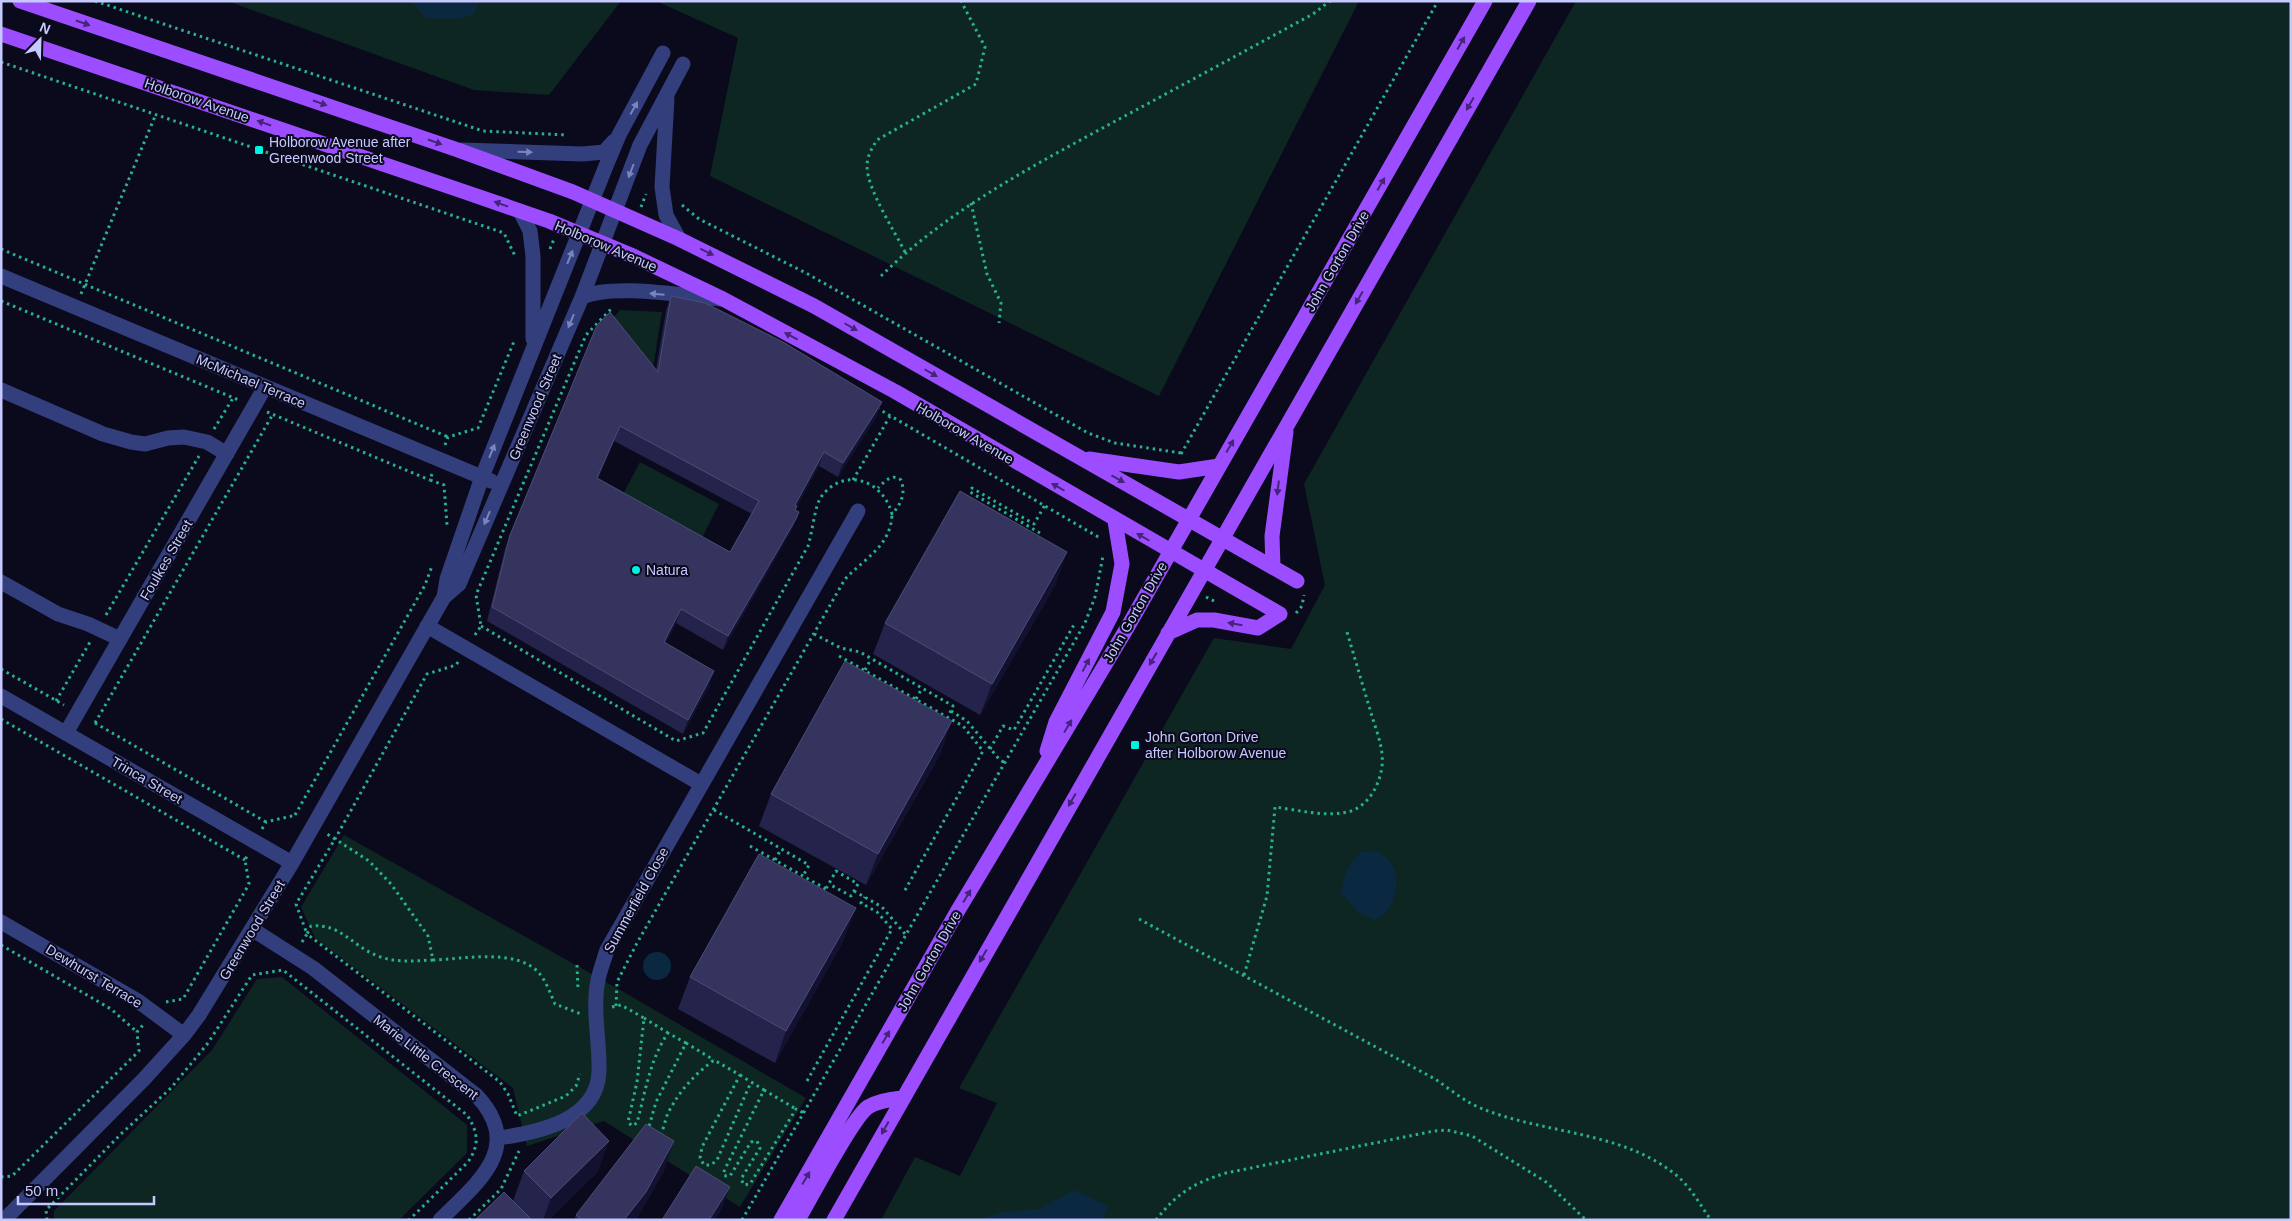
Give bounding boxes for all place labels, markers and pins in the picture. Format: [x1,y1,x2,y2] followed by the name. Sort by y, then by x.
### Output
[269,134,411,166] place label: Holborow Avenue after Greenwood Street
[253,144,265,156] marker: Holborow Avenue after Greenwood Street
[646,562,688,578] place label: Natura
[630,564,642,576] marker: Natura
[1145,729,1287,761] place label: John Gorton Drive after Holborow Avenue
[1129,739,1141,751] marker: John Gorton Drive after Holborow Avenue

